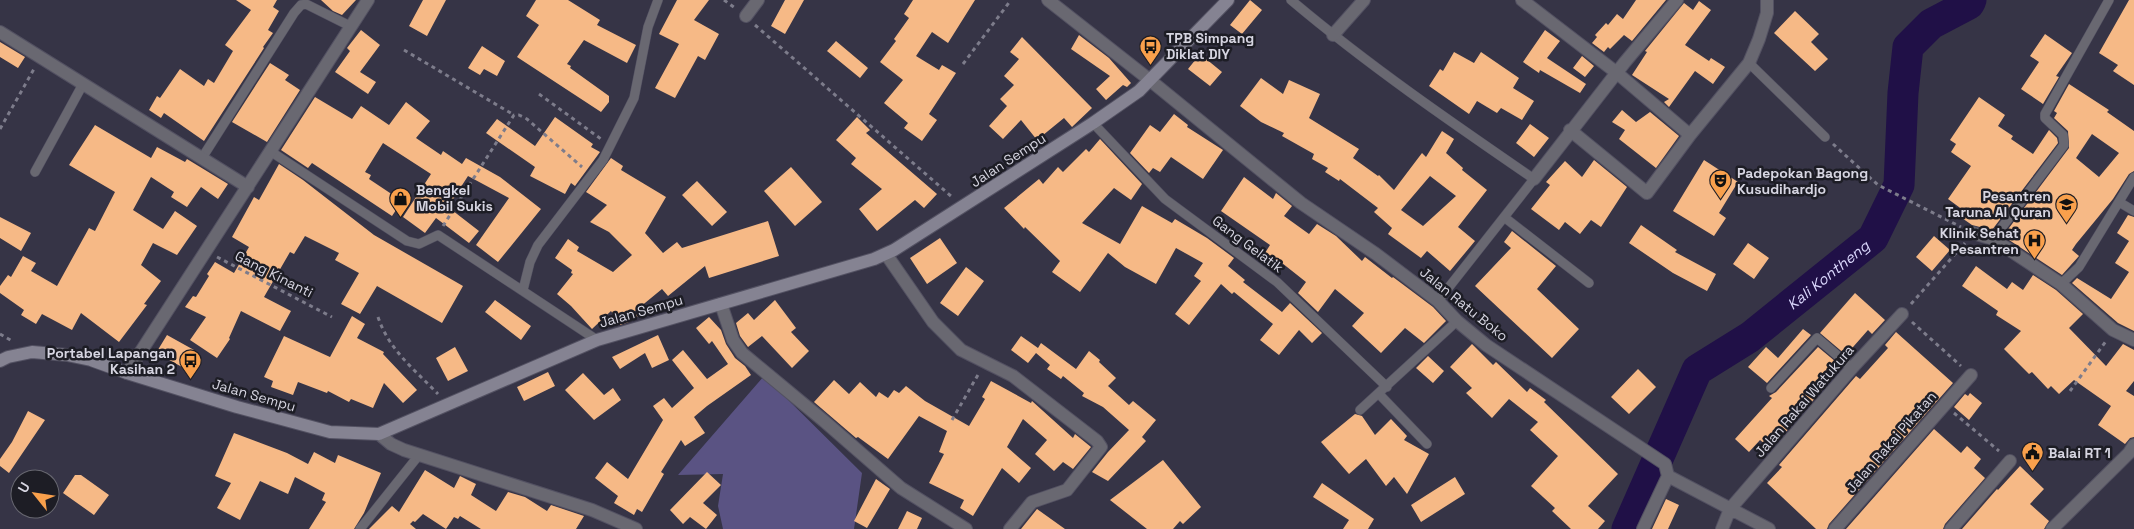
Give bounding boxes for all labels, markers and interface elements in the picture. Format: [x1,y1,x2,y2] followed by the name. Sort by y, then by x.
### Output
[1166,29,1254,63] place label: TPB Simpang Diklat DIY
[1138,34,1162,65] bus stop icon: TPB Simpang Diklat DIY
[967,129,1049,191] street label: Jalan Sempu
[1737,164,1868,198] place label: Padepokan Bagong Kusudihardjo
[1709,169,1733,200] theatre icon: Padepokan Bagong Kusudihardjo
[416,181,493,215] place label: Bengkel Mobil Sukis
[388,186,412,217] shop icon: Bengkel Mobil Sukis
[1945,187,2051,221] place label: Pesantren Taruna Al Quran
[2055,192,2079,223] school or university icon: Pesantren Taruna Al Quran
[1209,211,1287,277] street label: Gang Gelatik
[1940,224,2019,258] place label: Klinik Sehat Pesantren
[2023,229,2047,260] hospital icon: Klinik Sehat Pesantren
[1783,235,1874,313] water label: Kali Kontheng
[232,247,316,301] street label: Gang Kinanti
[1416,263,1512,345] street label: Jalan Ratu Boko
[597,290,685,332] street label: Jalan Sempu
[1750,341,1858,461] street label: Jalan Rakai Watukura
[47,344,175,378] place label: Portabel Lapangan Kasihan 2
[179,349,203,380] bus stop icon: Portabel Lapangan Kasihan 2
[210,374,298,416] street label: Jalan Sempu
[1842,387,1940,497] street label: Jalan Rakai Pikatan
[2020,441,2044,472] public building icon: Balai RT 1
[2048,444,2111,462] place label: Balai RT 1
[10,469,60,519] north arrow
[14,479,34,496] text: U

